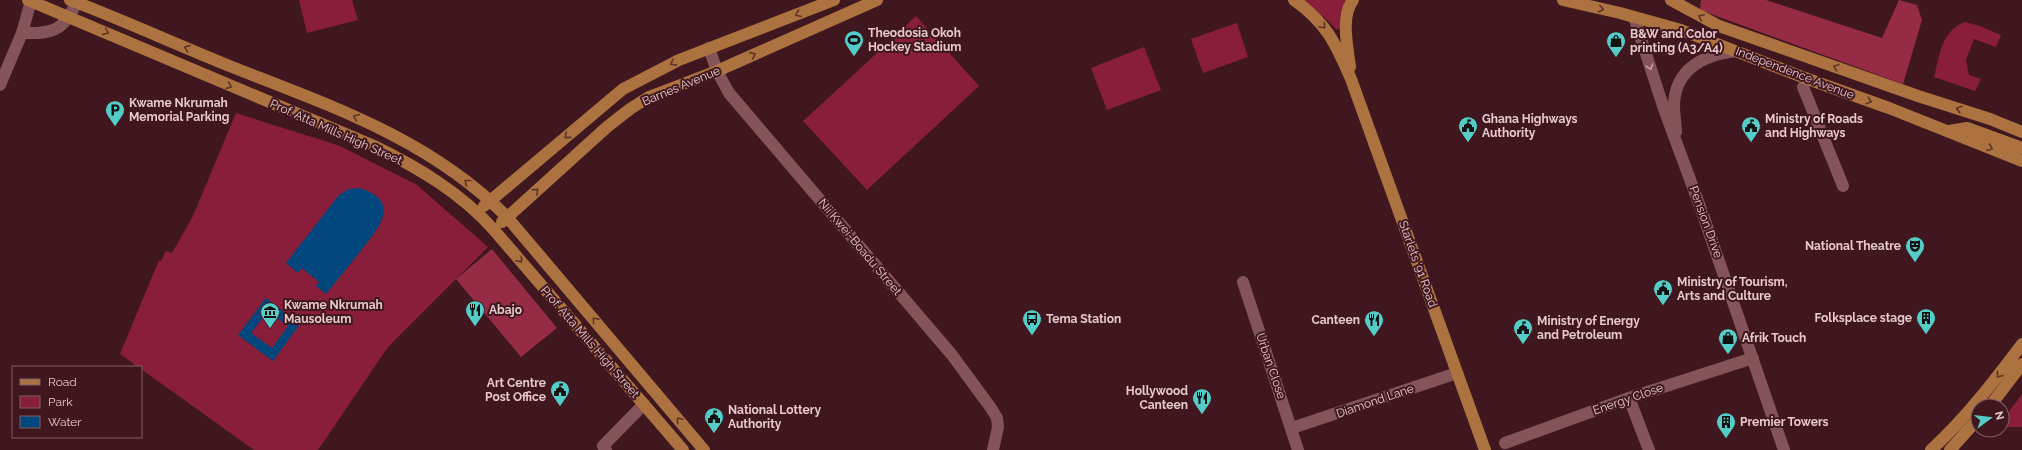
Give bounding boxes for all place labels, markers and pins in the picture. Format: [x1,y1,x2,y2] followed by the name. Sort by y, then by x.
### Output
[868,26,962,54] place label: Theodosia Okoh Hockey Stadium
[1630,27,1723,55] place label: B&W and Color printing (A3/A4)
[843,29,865,57] sports icon: Theodosia Okoh Hockey Stadium
[1605,30,1627,58] shop icon: B&W and Color printing (A3/A4)
[129,96,229,124] place label: Kwame Nkrumah Memorial Parking
[104,99,126,127] parking icon: Kwame Nkrumah Memorial Parking
[1482,112,1578,140] place label: Ghana Highways Authority
[1765,112,1863,140] place label: Ministry of Roads and Highways
[1457,115,1479,143] public building icon: Ghana Highways Authority
[1740,115,1762,143] public building icon: Ministry of Roads and Highways
[1904,235,1926,263] theatre icon: National Theatre
[1805,239,1901,253] place label: National Theatre
[1677,275,1788,303] place label: Ministry of Tourism, Arts and Culture
[1652,278,1674,306] public building icon: Ministry of Tourism, Arts and Culture
[284,298,383,326] place label: Kwame Nkrumah Mausoleum
[464,299,486,327] restaurant icon: Abajo
[259,301,281,329] museum icon: Kwame Nkrumah Mausoleum
[489,303,522,317] place label: Abajo
[1915,307,1937,335] building icon: Folksplace stage
[1021,308,1043,336] bus stop icon: Tema Station
[1363,309,1385,337] restaurant icon: Canteen
[1815,311,1912,325] place label: Folksplace stage
[1046,312,1121,326] place label: Tema Station
[1312,313,1360,327] place label: Canteen
[1537,314,1640,342] place label: Ministry of Energy and Petroleum
[1512,317,1534,345] public building icon: Ministry of Energy and Petroleum
[1717,327,1739,355] shop icon: Afrik Touch
[1742,331,1806,345] place label: Afrik Touch
[485,376,546,404] place label: Art Centre Post Office
[549,379,571,407] public building icon: Art Centre Post Office
[1126,384,1188,412] place label: Hollywood Canteen
[1191,387,1213,415] restaurant icon: Hollywood Canteen
[728,403,821,431] place label: National Lottery Authority
[703,406,725,434] public building icon: National Lottery Authority
[1715,411,1737,439] building icon: Premier Towers
[1740,415,1829,429] place label: Premier Towers

